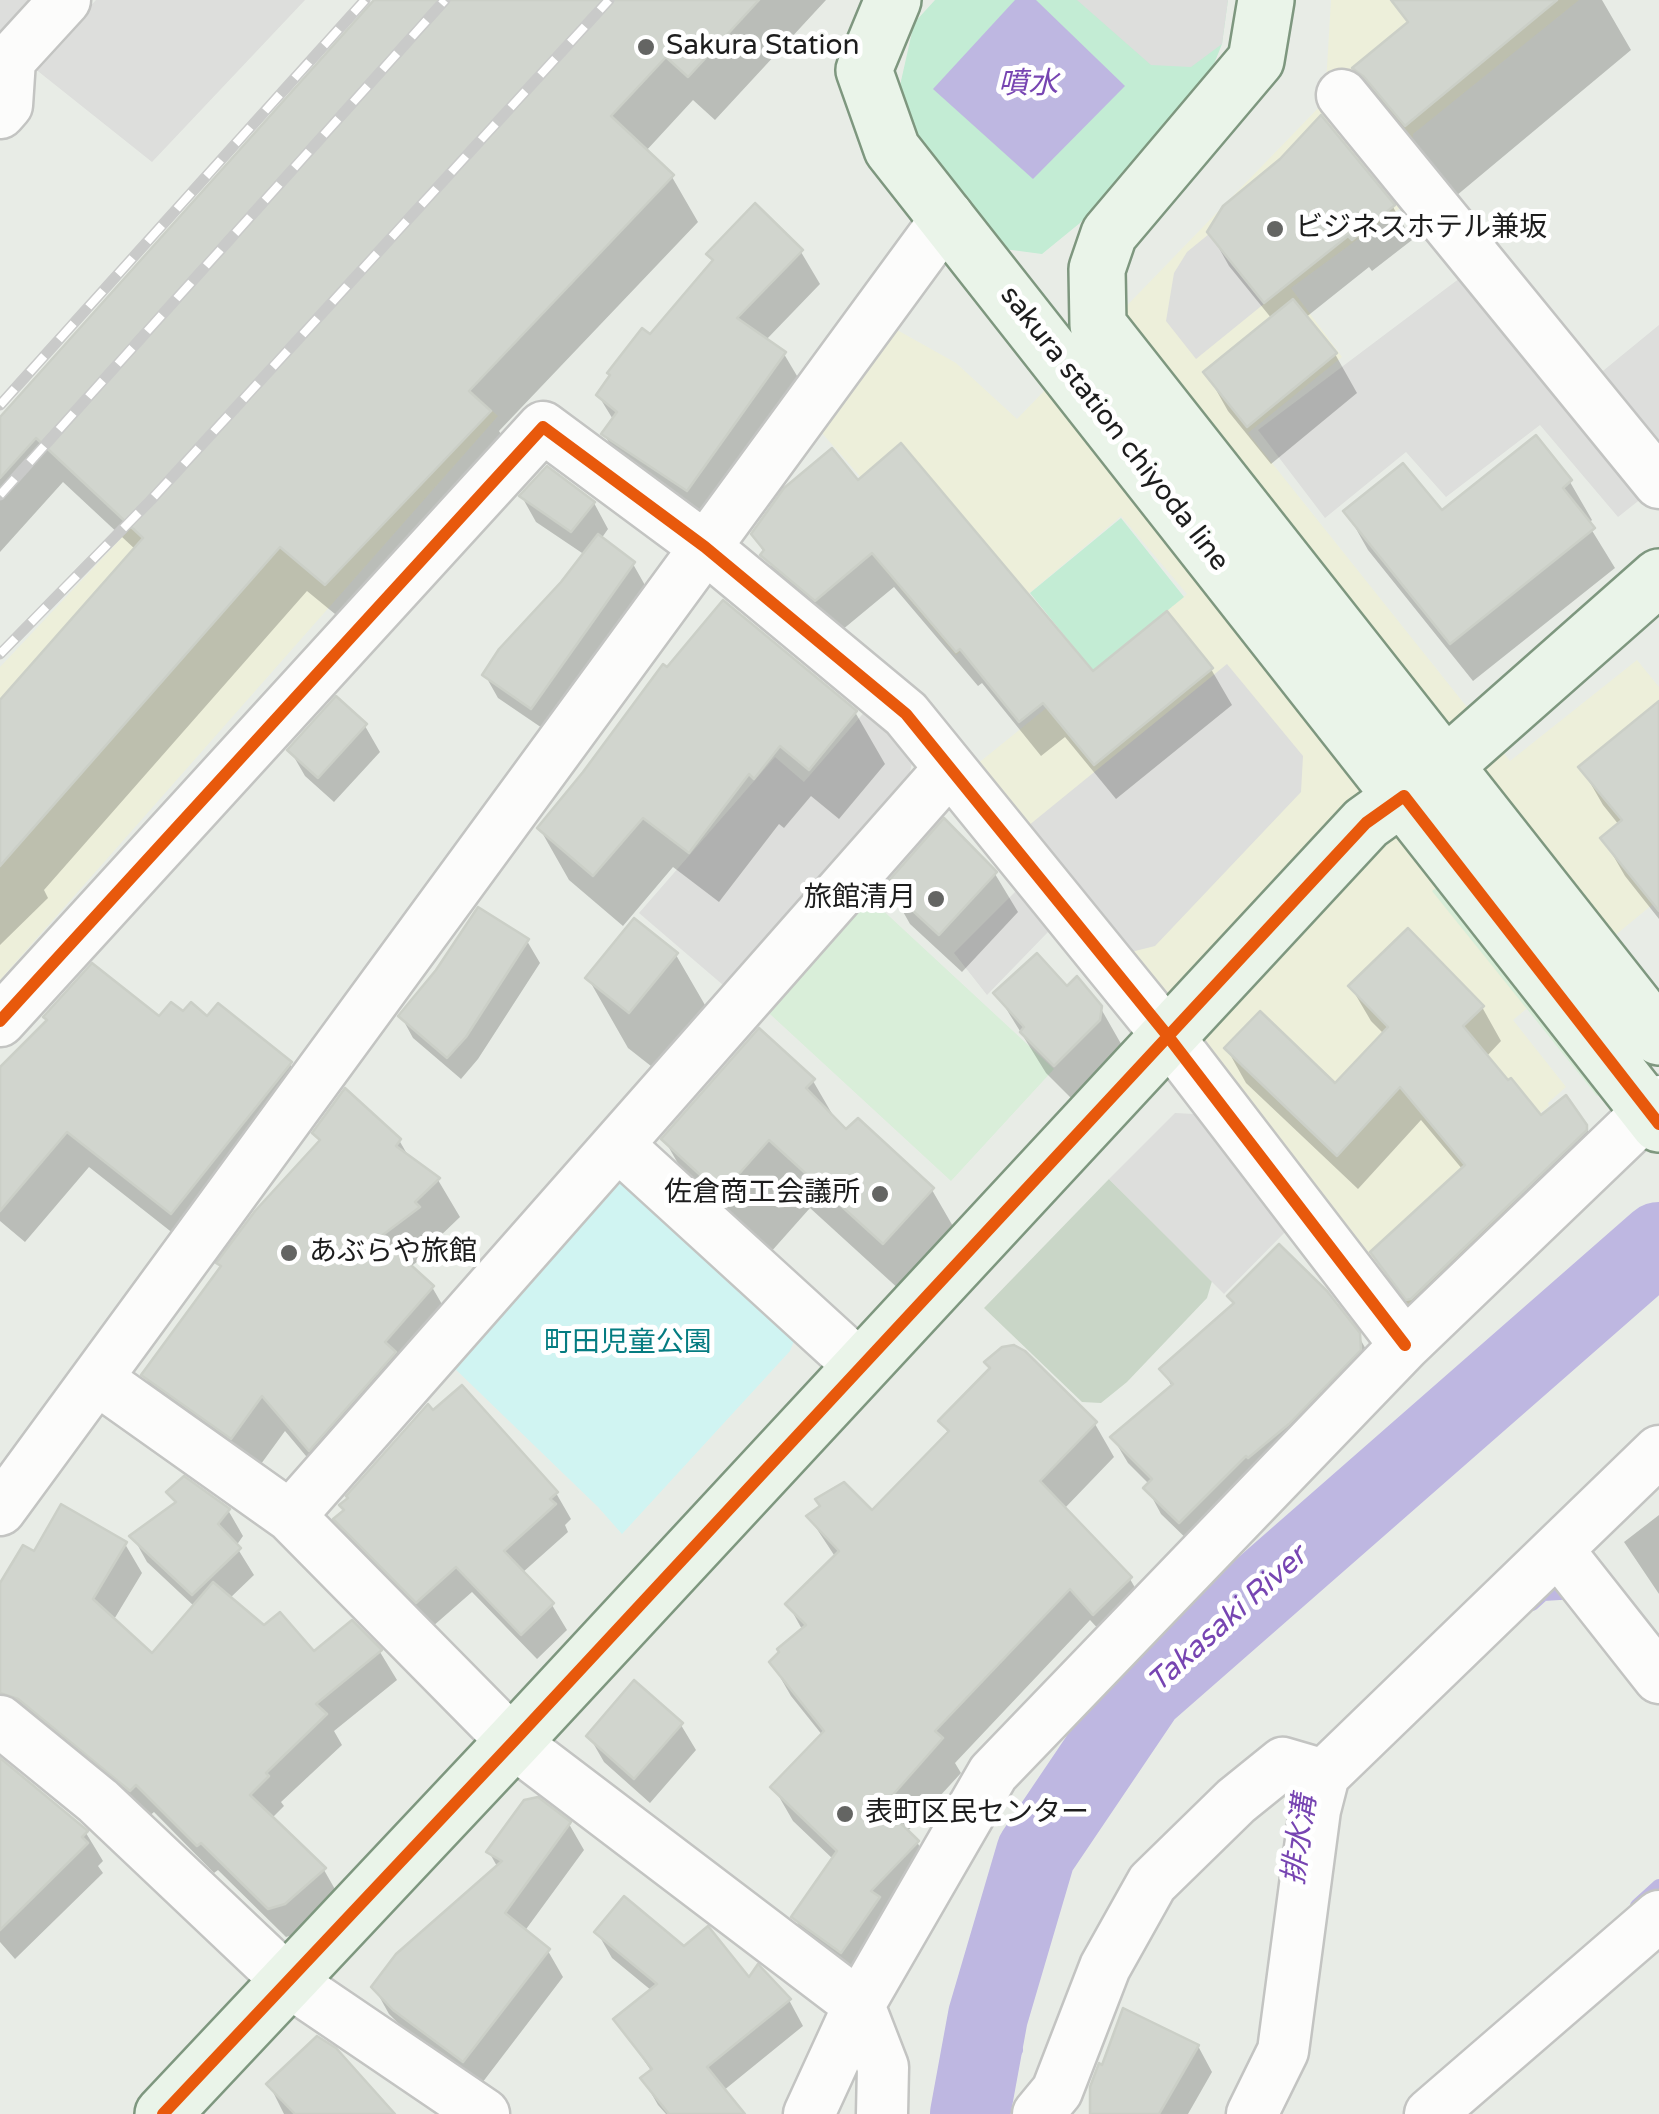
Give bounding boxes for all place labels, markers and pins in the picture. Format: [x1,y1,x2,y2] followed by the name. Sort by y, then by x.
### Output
[666,30,860,64] place label: Sakura Station
[635,36,657,58] marker: Sakura Station
[1295,212,1547,246] place label: ビジネスホテル兼坂
[1264,218,1286,240] marker: ビジネスホテル兼坂
[804,882,916,916] place label: 旅館清月
[925,888,947,910] marker: 旅館清月
[664,1177,860,1211] place label: 佐倉商工会議所
[869,1183,891,1205] marker: 佐倉商工会議所
[309,1236,477,1270] place label: あぶらや旅館
[278,1242,300,1264] marker: あぶらや旅館
[865,1797,1089,1831] place label: 表町区民センター
[834,1803,856,1825] marker: 表町区民センター

